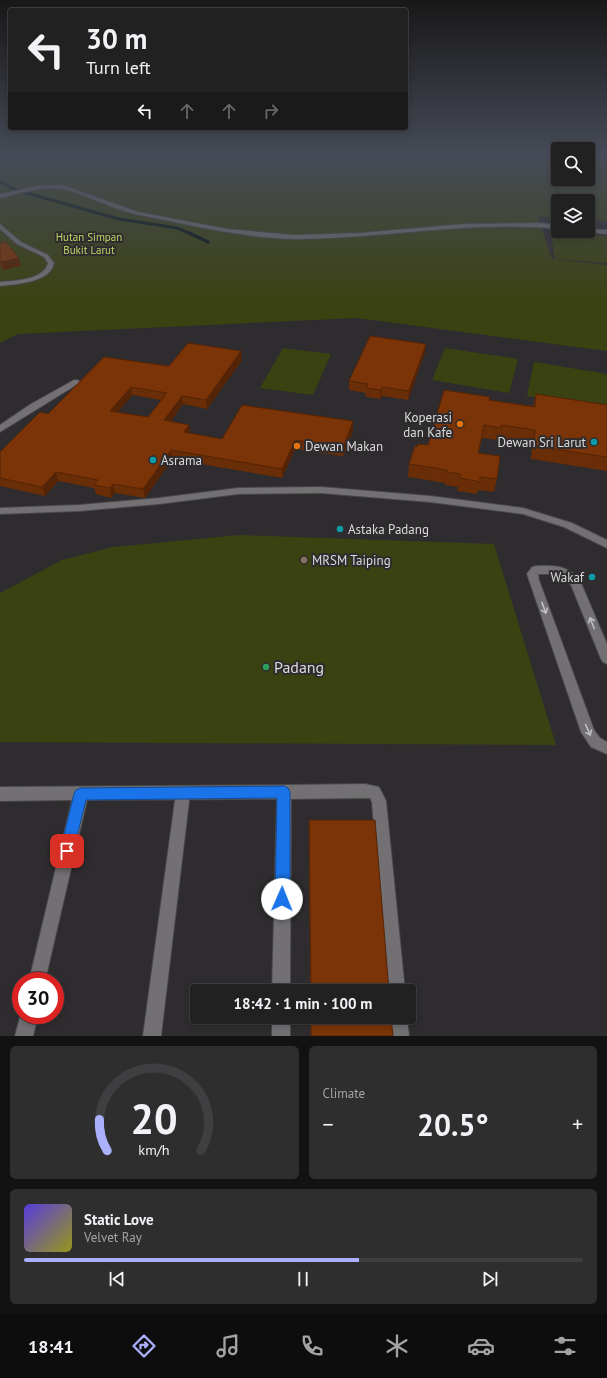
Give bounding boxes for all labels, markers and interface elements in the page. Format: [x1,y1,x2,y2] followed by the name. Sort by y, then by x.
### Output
[86,20,147,57] text: 30 m
[20,24,72,76] icon: left
[86,56,151,79] text: Turn left
[134,100,156,122] icon: left
[176,100,198,122] icon: ahead
[218,100,240,122] icon: ahead
[260,100,282,122] icon: right
[551,142,595,238] map controls
[551,142,595,186] button: search
[551,194,595,238] button: layers
[56,230,122,257] park label: Hutan Simpan Bukit Larut
[403,409,452,441] place label: Koperasi dan Kafe
[455,419,465,429] marker: Koperasi dan Kafe
[497,434,587,451] place label: Dewan Sri Larut
[589,437,599,447] marker: Dewan Sri Larut
[305,438,383,455] place label: Dewan Makan
[292,441,302,451] marker: Dewan Makan
[161,452,202,469] place label: Asrama
[148,455,158,465] marker: Asrama
[348,521,429,538] place label: Astaka Padang
[335,524,345,534] marker: Astaka Padang
[312,552,391,569] place label: MRSM Taiping
[299,555,309,565] marker: MRSM Taiping
[550,569,585,586] place label: Wakaf
[587,572,597,582] marker: Wakaf
[540,602,548,614] one-way arrow
[588,617,596,629] one-way arrow
[274,657,324,677] place label: Padang
[261,662,271,672] marker: Padang
[585,724,592,736] one-way arrow
[50,834,84,868] pin
[56,840,78,862] icon: arrive
[261,878,303,920] position arrow
[12,972,64,1024] speed limit sign: 30
[234,994,372,1013] text: 18:42 · 1 min · 100 m
[323,1085,365,1102] text: Climate
[131,1091,178,1144] text: 20
[417,1105,489,1144] text: 20.5°
[323,1110,334,1138] text: −
[572,1110,583,1138] text: +
[139,1139,170,1158] text: km/h
[84,1210,154,1229] text: Static Love
[84,1229,142,1246] text: Velvet Ray
[106,1268,128,1290] icon: previous
[292,1268,314,1290] icon: pause
[479,1268,501,1290] icon: next
[130,1332,158,1360] icon: directions
[214,1332,242,1360] icon: music
[298,1332,326,1360] icon: phone
[383,1332,411,1360] icon: climate
[467,1332,495,1360] icon: car
[551,1332,579,1360] icon: filters
[28,1335,74,1358] text: 18:41

